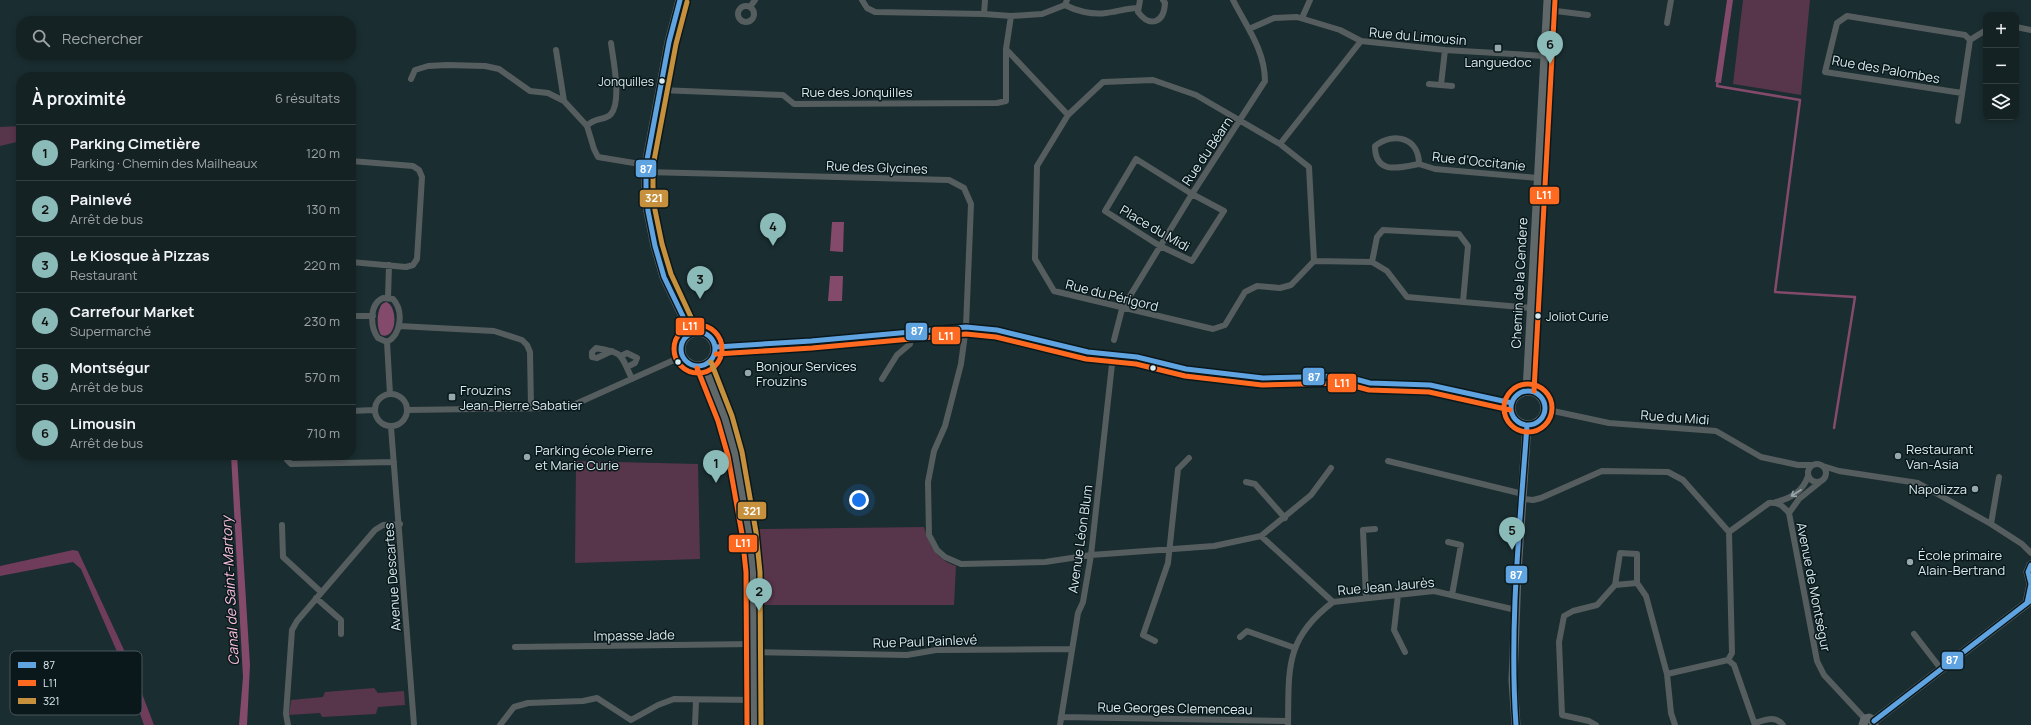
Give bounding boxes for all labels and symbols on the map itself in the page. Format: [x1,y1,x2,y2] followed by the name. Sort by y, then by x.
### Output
[1369,23,1467,49] street label: Rue du Limousin
[1537,31,1563,64] pin: 6
[1493,43,1503,53] marker: Languedoc
[1831,51,1942,87] street label: Rue des Palombes
[1464,53,1532,71] place label: Languedoc
[598,73,654,90] place label: Jonquilles
[657,76,667,86] marker: Jonquilles
[801,83,913,101] street label: Rue des Jonquilles
[1177,113,1237,189] street label: Rue du Béarn
[1431,147,1527,175] street label: Rue d’Occitanie
[826,156,928,178] street label: Rue des Glycines
[635,159,657,178] line badge: 87
[640,161,652,176] text: 87
[1529,186,1560,205] line badge: L11
[1536,187,1552,202] text: L11
[639,189,669,208] line badge: 321
[645,190,663,205] text: 321
[1117,201,1193,255] street label: Place du Midi
[760,213,786,246] pin: 4
[1507,217,1531,349] street label: Chemin de la Cendere
[687,266,713,299] pin: 3
[1064,275,1160,315] street label: Rue du Périgord
[1546,308,1608,325] place label: Joliot Curie
[1533,311,1543,321] marker: Joliot Curie
[675,317,705,336] line badge: L11
[682,318,698,333] text: L11
[905,322,928,341] line badge: 87
[911,323,923,338] text: 87
[931,326,961,345] line badge: L11
[938,328,954,343] text: L11
[673,357,683,367] unlabelled marker
[756,357,857,390] place label: Bonjour Services Frouzins
[1148,363,1158,373] unlabelled marker
[1302,367,1325,386] line badge: 87
[743,368,753,378] marker: Bonjour Services Frouzins
[1308,369,1320,384] text: 87
[1327,373,1357,393] line badge: L11
[1334,375,1350,390] text: L11
[460,381,583,414] place label: Frouzins Jean-Pierre Sabatier
[447,392,457,402] marker: Frouzins Jean-Pierre Sabatier
[1640,406,1710,428] street label: Rue du Midi
[1906,440,1973,473] place label: Restaurant Van-Asia
[535,441,653,474] place label: Parking école Pierre et Marie Curie
[703,450,729,483] pin: 1
[1893,451,1903,461] marker: Restaurant Van-Asia
[522,452,532,462] marker: Parking école Pierre et Marie Curie
[1909,480,1967,498] place label: Napolizza
[1063,484,1097,594] street label: Avenue Léon Blum
[1970,484,1980,494] marker: Napolizza
[1791,489,1802,497] one-way arrow
[849,490,869,510] your location
[737,501,767,520] line badge: 321
[743,503,761,518] text: 321
[216,513,243,666] water label: Canal de Saint-Martory
[1499,517,1525,550] pin: 5
[1793,521,1835,653] street label: Avenue de Montségur
[379,522,405,632] street label: Avenue Descartes
[728,534,758,553] line badge: L11
[735,535,751,550] text: L11
[1918,546,2005,579] place label: École primaire Alain-Bertrand
[1905,557,1915,567] marker: École primaire Alain-Bertrand
[1505,565,1528,584] line badge: 87
[1510,567,1522,582] text: 87
[1337,573,1435,599] street label: Rue Jean Jaurès
[746,578,772,611] pin: 2
[593,625,675,645] street label: Impasse Jade
[873,630,978,652] street label: Rue Paul Painlevé
[10,651,142,715] legend
[1941,651,1964,670] line badge: 87
[1946,652,1958,667] text: 87
[43,657,55,672] text: 87
[43,675,57,690] text: L11
[43,693,60,708] text: 321
[1097,698,1253,718] street label: Rue Georges Clemenceau

